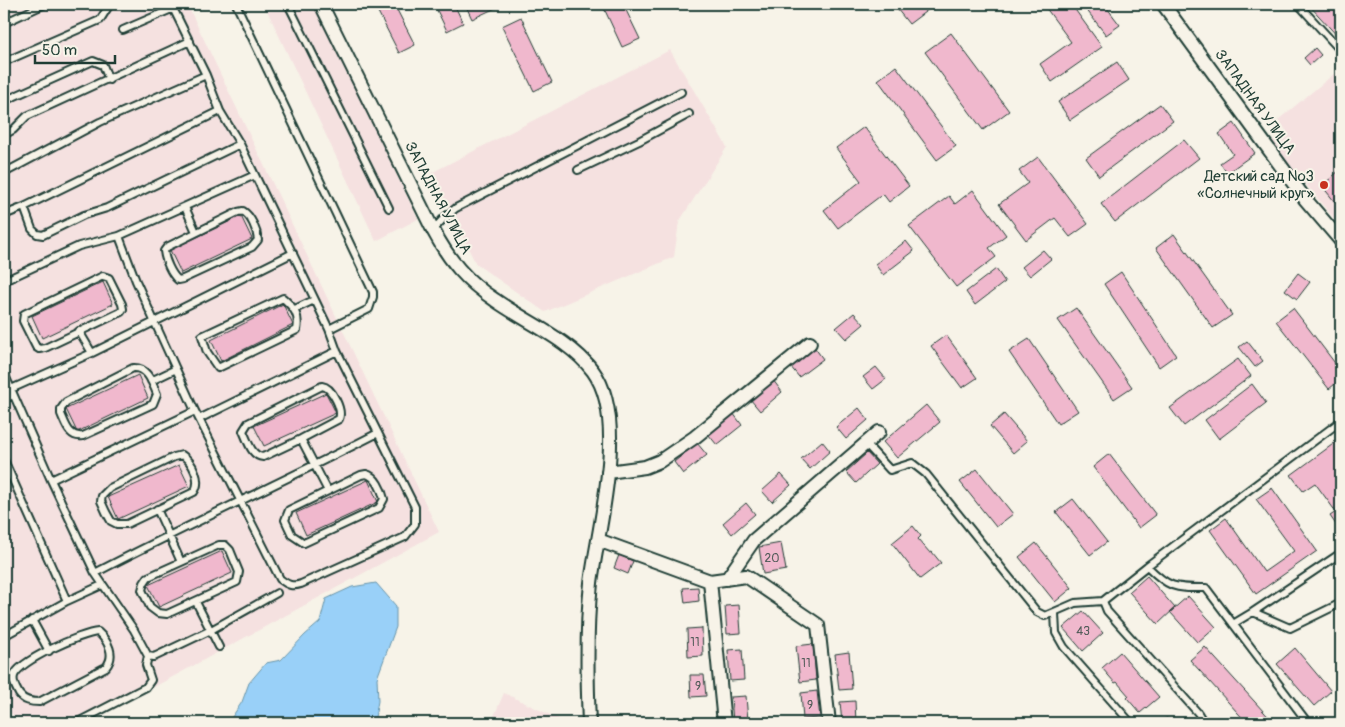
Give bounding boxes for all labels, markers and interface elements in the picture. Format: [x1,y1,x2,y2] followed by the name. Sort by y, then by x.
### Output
[35,32,115,64] scale bar
[42,41,77,60] text: 50 m
[1211,46,1300,158] street label: ЗАПАДНАЯ УЛИЦА
[400,138,476,258] street label: ЗАПАДНАЯ УЛИЦА
[1197,167,1314,203] place label: Детский сад №3 «Солнечный круг»
[1318,179,1330,191] marker: Детский сад №3 «Солнечный круг»
[765,551,779,566] house number: 20
[1076,624,1090,639] house number: 43
[690,635,700,650] house number: 11
[801,656,811,671] house number: 11
[695,679,701,694] house number: 9
[807,698,813,713] house number: 9

